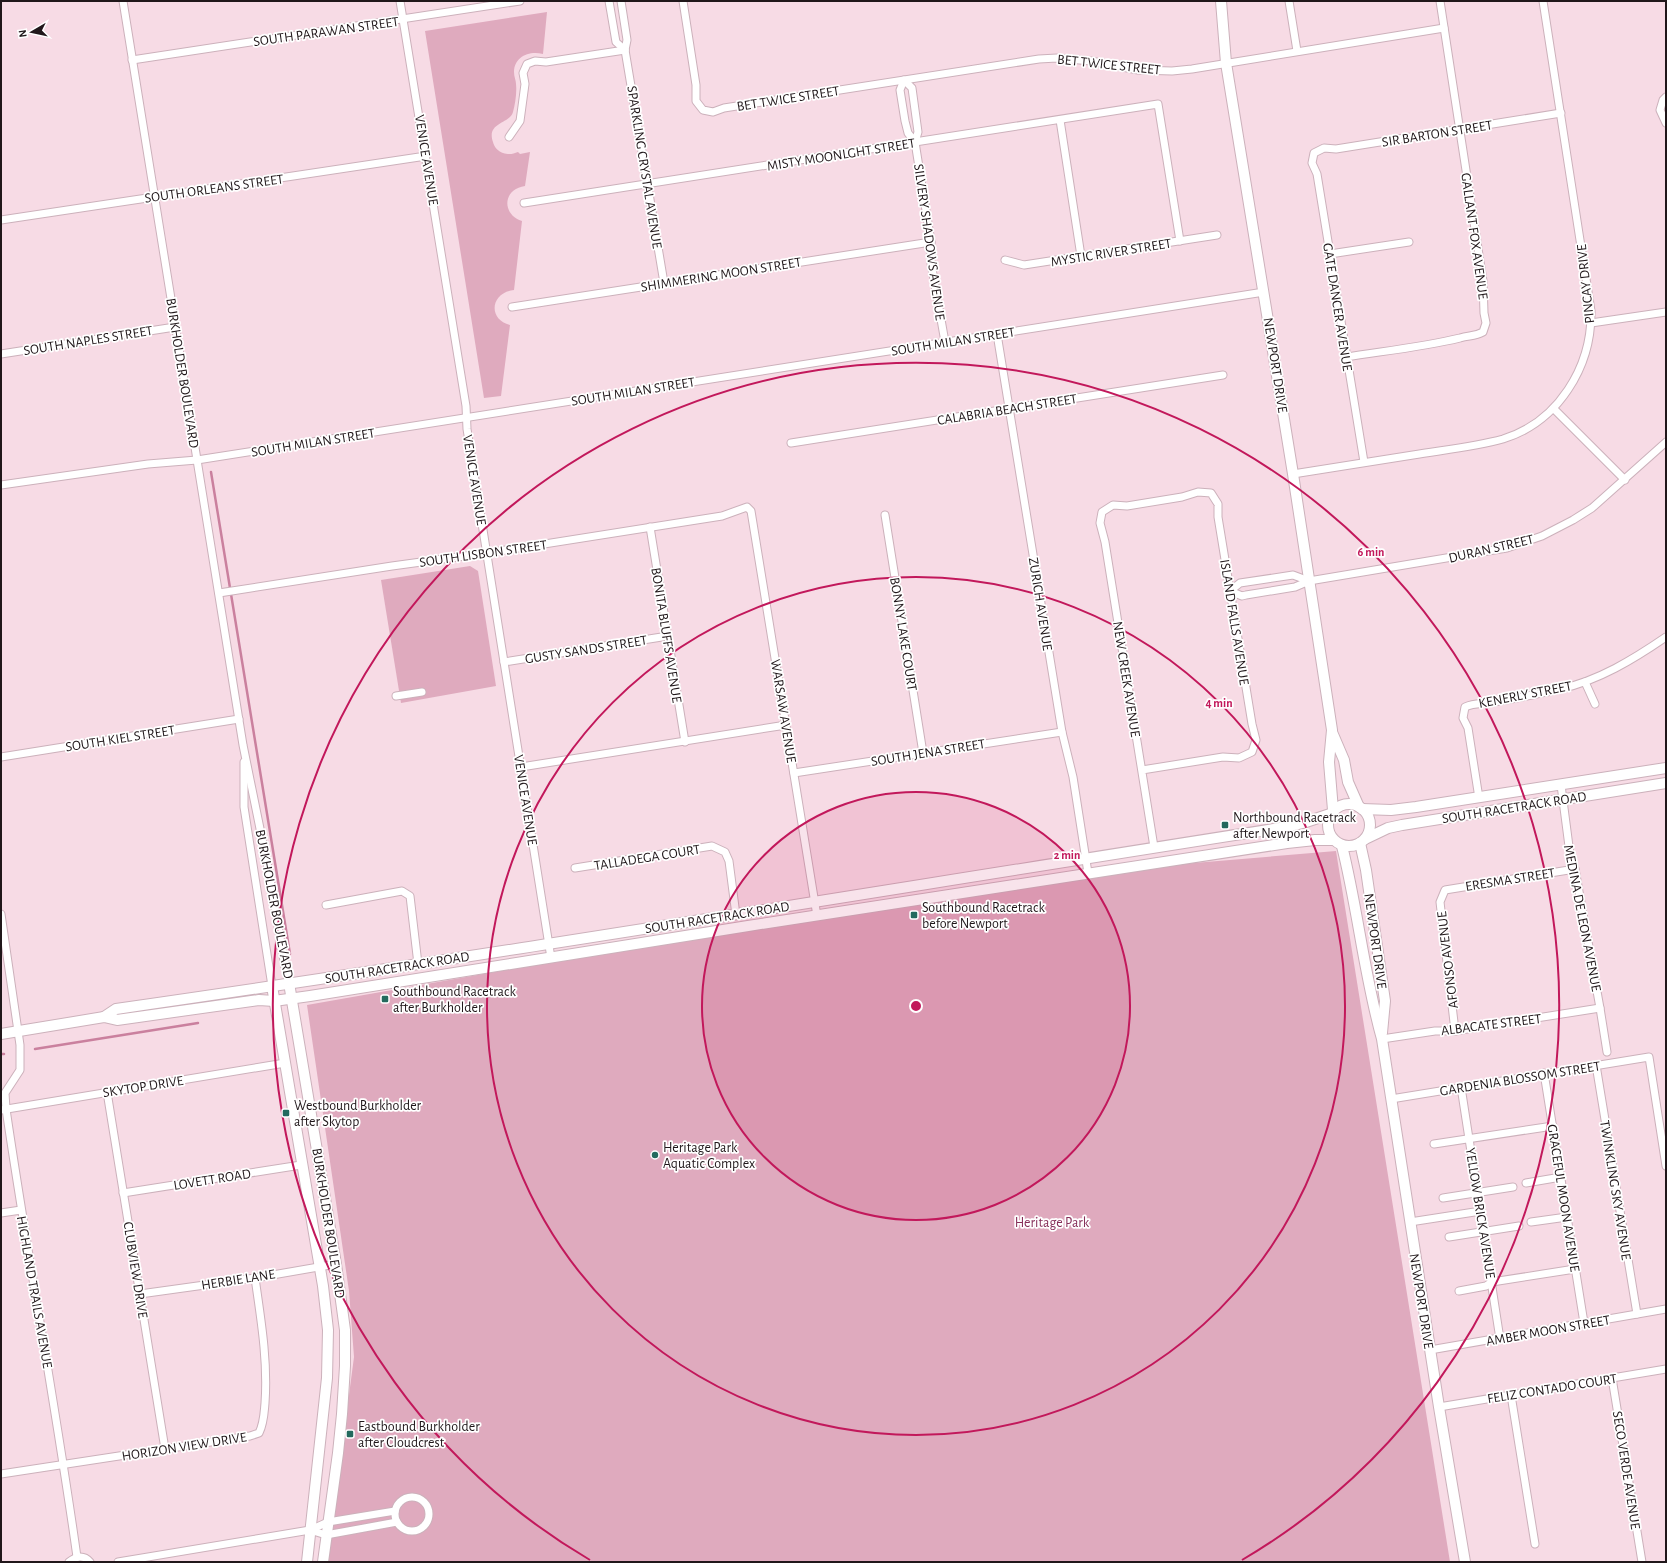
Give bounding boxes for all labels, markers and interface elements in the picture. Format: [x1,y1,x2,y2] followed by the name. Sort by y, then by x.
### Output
[12,12,52,52] north arrow
[252,15,400,49] street label: SOUTH PARAWAN STREET
[17,29,29,38] text: N
[1056,53,1161,77] street label: BET TWICE STREET
[736,84,841,114] street label: BET TWICE STREET
[624,85,664,250] street label: SPARKLING CRYSTAL AVENUE
[412,114,440,207] street label: VENICE AVENUE
[1381,118,1494,150] street label: SIR BARTON STREET
[766,136,916,174] street label: MISTY MOONLGHT STREET
[911,163,947,322] street label: SILVERY SHADOWS AVENUE
[144,172,285,206] street label: SOUTH ORLEANS STREET
[1458,172,1490,301] street label: GALLANT FOX AVENUE
[1050,236,1173,269] street label: MYSTIC RIVER STREET
[1320,242,1354,372] street label: GATE DANCER AVENUE
[1575,243,1597,324] street label: PINCAY DRIVE
[640,255,803,295] street label: SHIMMERING MOON STREET
[163,297,201,449] street label: BURKHOLDER BOULEVARD
[1261,316,1290,414] street label: NEWPORT DRIVE
[22,324,154,358] street label: SOUTH NAPLES STREET
[890,325,1016,359] street label: SOUTH MILAN STREET
[570,375,696,409] street label: SOUTH MILAN STREET
[936,392,1078,428] street label: CALABRIA BEACH STREET
[250,426,376,460] street label: SOUTH MILAN STREET
[460,434,488,527] street label: VENICE AVENUE
[1447,532,1535,566] street label: DURAN STREET
[418,538,548,570] street label: SOUTH LISBON STREET
[1358,546,1384,558] text: 6 min
[1026,557,1054,652] street label: ZURICH AVENUE
[1217,558,1251,686] street label: ISLAND FALLS AVENUE
[648,567,684,704] street label: BONITA BLUFFS AVENUE
[887,576,919,692] street label: BONNY LAKE COURT
[1110,620,1142,738] street label: NEW CREEK AVENUE
[524,633,648,667] street label: GUSTY SANDS STREET
[768,658,798,764] street label: WARSAW AVENUE
[1477,679,1573,711] street label: KENERLY STREET
[1205,697,1233,709] text: 4 min
[64,723,176,755] street label: SOUTH KIEL STREET
[870,737,986,769] street label: SOUTH JENA STREET
[511,754,539,847] street label: VENICE AVENUE
[1441,790,1587,826] street label: SOUTH RACETRACK ROAD
[1233,811,1357,841] place label: Northbound Racetrack after Newport
[1220,820,1230,830] marker: Northbound Racetrack after Newport
[253,828,295,980] street label: BURKHOLDER BOULEVARD
[593,843,701,873] street label: TALLADEGA COURT
[1561,844,1603,993] street label: MEDINA DE LEON AVENUE
[1054,849,1080,861] text: 2 min
[1464,866,1556,894] street label: ERESMA STREET
[1361,892,1389,990] street label: NEWPORT DRIVE
[644,900,790,936] street label: SOUTH RACETRACK ROAD
[922,901,1045,931] place label: Southbound Racetrack before Newport
[909,910,919,920] marker: Southbound Racetrack before Newport
[1435,910,1461,1009] street label: AFONSO AVENUE
[324,950,470,986] street label: SOUTH RACETRACK ROAD
[393,985,516,1015] place label: Southbound Racetrack after Burkholder
[380,994,390,1004] marker: Southbound Racetrack after Burkholder
[909,999,923,1013] centre of rings
[1440,1012,1542,1038] street label: ALBACATE STREET
[1439,1059,1602,1099] street label: GARDENIA BLOSSOM STREET
[102,1074,185,1100] street label: SKYTOP DRIVE
[294,1099,422,1129] place label: Westbound Burkholder after Skytop
[281,1108,291,1118] marker: Westbound Burkholder after Skytop
[1597,1119,1633,1261] street label: TWINKLING SKY AVENUE
[1544,1123,1582,1273] street label: GRACEFUL MOON AVENUE
[663,1141,755,1171] place label: Heritage Park Aquatic Complex
[309,1147,347,1299] street label: BURKHOLDER BOULEVARD
[1463,1147,1497,1280] street label: YELLOW BRICK AVENUE
[650,1150,660,1160] marker: Heritage Park Aquatic Complex
[172,1167,252,1193] street label: LOVETT ROAD
[14,1215,54,1370] street label: HIGHLAND TRAILS AVENUE
[1015,1216,1090,1230] park label: Heritage Park
[120,1221,150,1320] street label: CLUBVIEW DRIVE
[1407,1252,1436,1350] street label: NEWPORT DRIVE
[200,1267,276,1293] street label: HERBIE LANE
[1485,1313,1611,1349] street label: AMBER MOON STREET
[1486,1372,1618,1406] street label: FELIZ CONTADO COURT
[1610,1410,1642,1531] street label: SECO VERDE AVENUE
[358,1420,480,1450] place label: Eastbound Burkholder after Cloudcrest
[345,1429,355,1439] marker: Eastbound Burkholder after Cloudcrest
[121,1430,248,1464] street label: HORIZON VIEW DRIVE

